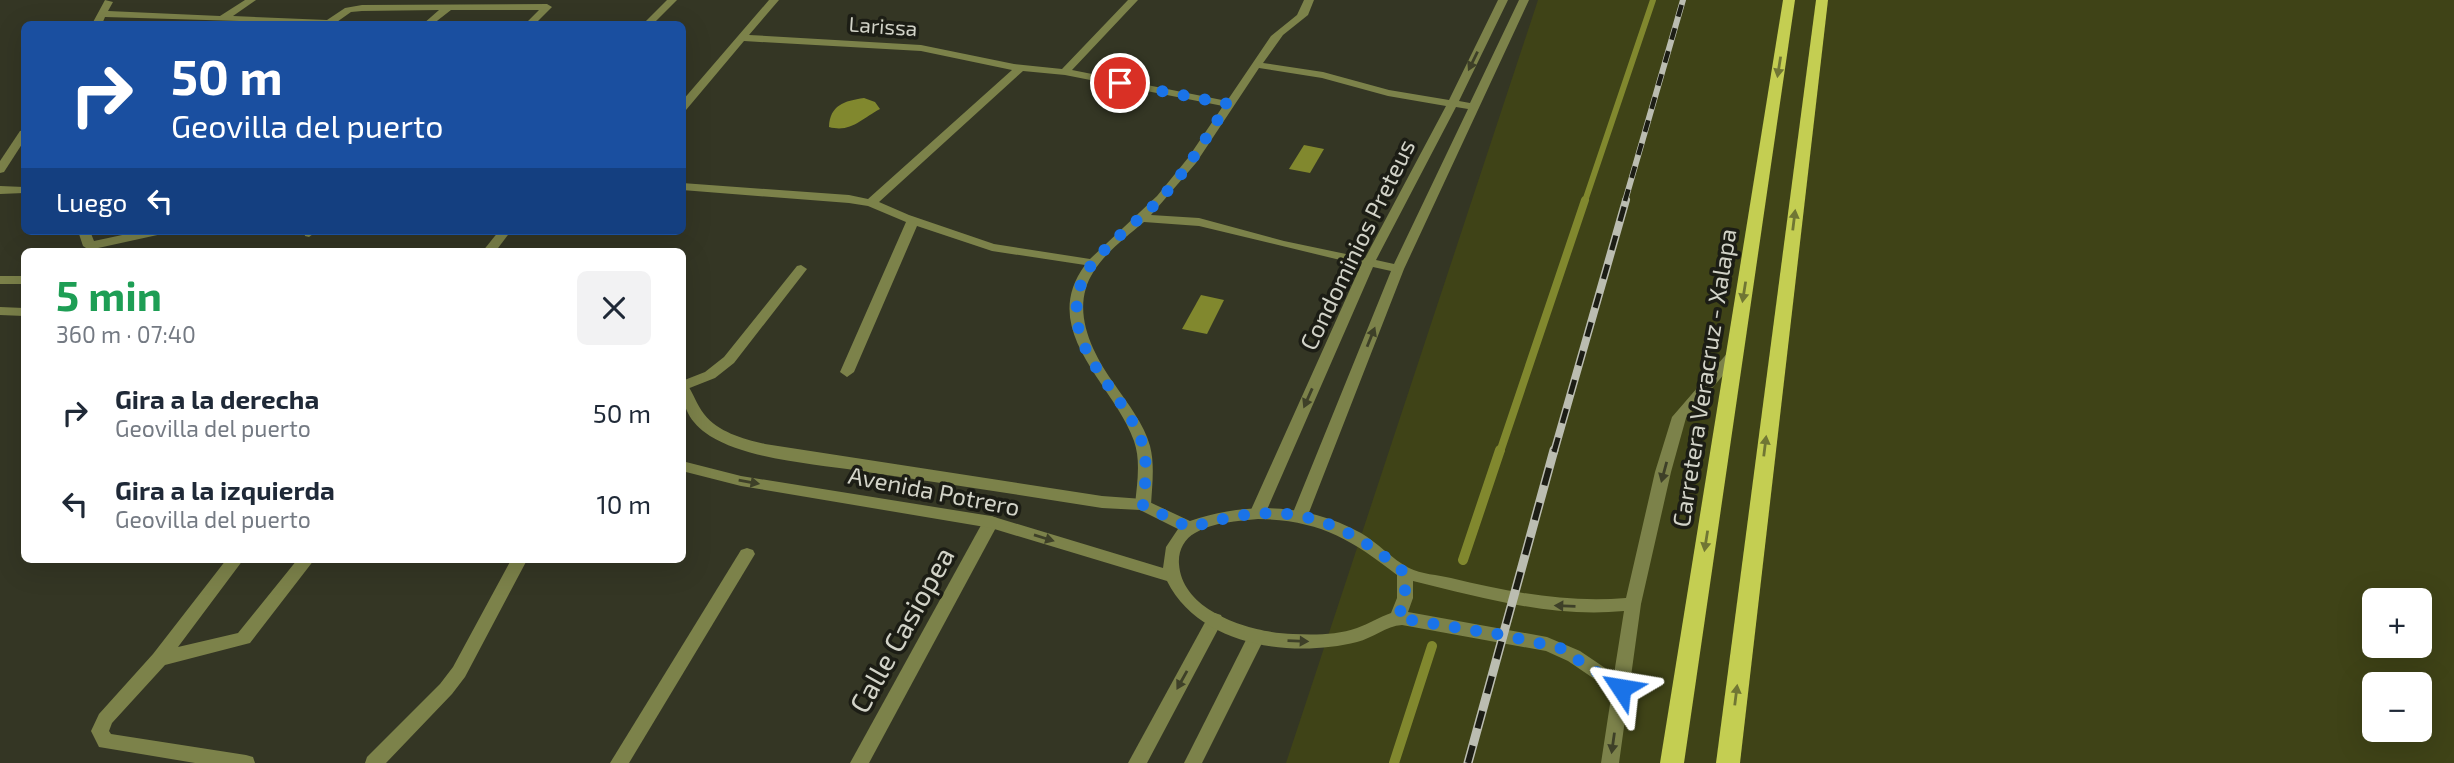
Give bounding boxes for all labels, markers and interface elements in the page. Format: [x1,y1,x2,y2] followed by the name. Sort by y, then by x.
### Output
[848,11,918,40] street label: Larissa
[171,46,283,105] text: 50 m
[56,49,147,140] icon: right
[1467,51,1479,71] one-way arrow
[1090,53,1150,113] pin
[1773,57,1784,79] one-way arrow
[1101,64,1139,102] icon: arrive
[171,106,443,144] text: Geovilla del puerto
[1293,134,1420,354] street label: Condominios Preteus
[141,182,179,220] icon: left
[56,186,127,217] text: Luego
[1788,209,1799,231] one-way arrow
[1666,227,1741,529] street label: Carretera Veracruz - Xalapa
[56,269,162,319] text: 5 min
[577,271,651,345] button: close
[1739,281,1750,303] one-way arrow
[56,320,196,348] text: 360 m · 07:40
[1366,327,1377,348] one-way arrow
[115,383,319,414] text: Gira a la derecha
[1302,387,1313,408] one-way arrow
[56,394,94,432] icon: right
[593,397,651,428] text: 50 m
[115,414,311,442] text: Geovilla del puerto
[1760,435,1771,457] one-way arrow
[846,460,1022,521] street label: Avenida Potrero
[1658,461,1669,483] one-way arrow
[115,474,335,505] text: Gira a la izquierda
[738,477,760,488] one-way arrow
[56,485,94,523] icon: left
[596,488,651,519] text: 10 m
[115,505,311,533] text: Geovilla del puerto
[1700,531,1711,553] one-way arrow
[1034,533,1055,543] one-way arrow
[842,541,961,718] street label: Calle Casiopea
[2362,588,2432,742] map controls
[2362,588,2432,658] button: +
[1554,600,1576,611] one-way arrow
[1287,636,1309,647] one-way arrow
[1584,651,1658,725] position arrow
[1176,670,1188,690] one-way arrow
[2362,672,2432,742] button: −
[1730,684,1741,706] one-way arrow
[1607,732,1618,754] one-way arrow

